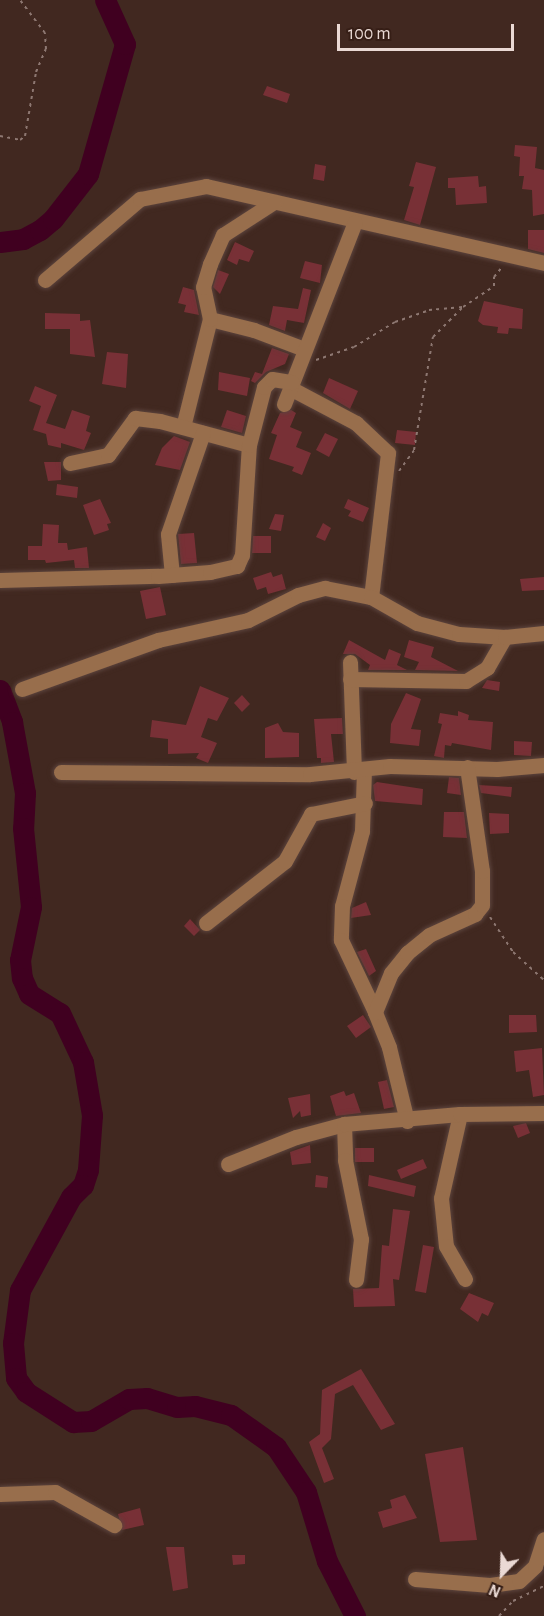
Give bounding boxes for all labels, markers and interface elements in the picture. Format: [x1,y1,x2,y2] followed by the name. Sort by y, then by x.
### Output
[340,12,517,50] scale bar
[348,25,391,43] text: 100 m
[472,1544,532,1604] north arrow
[487,1581,503,1600] text: N

